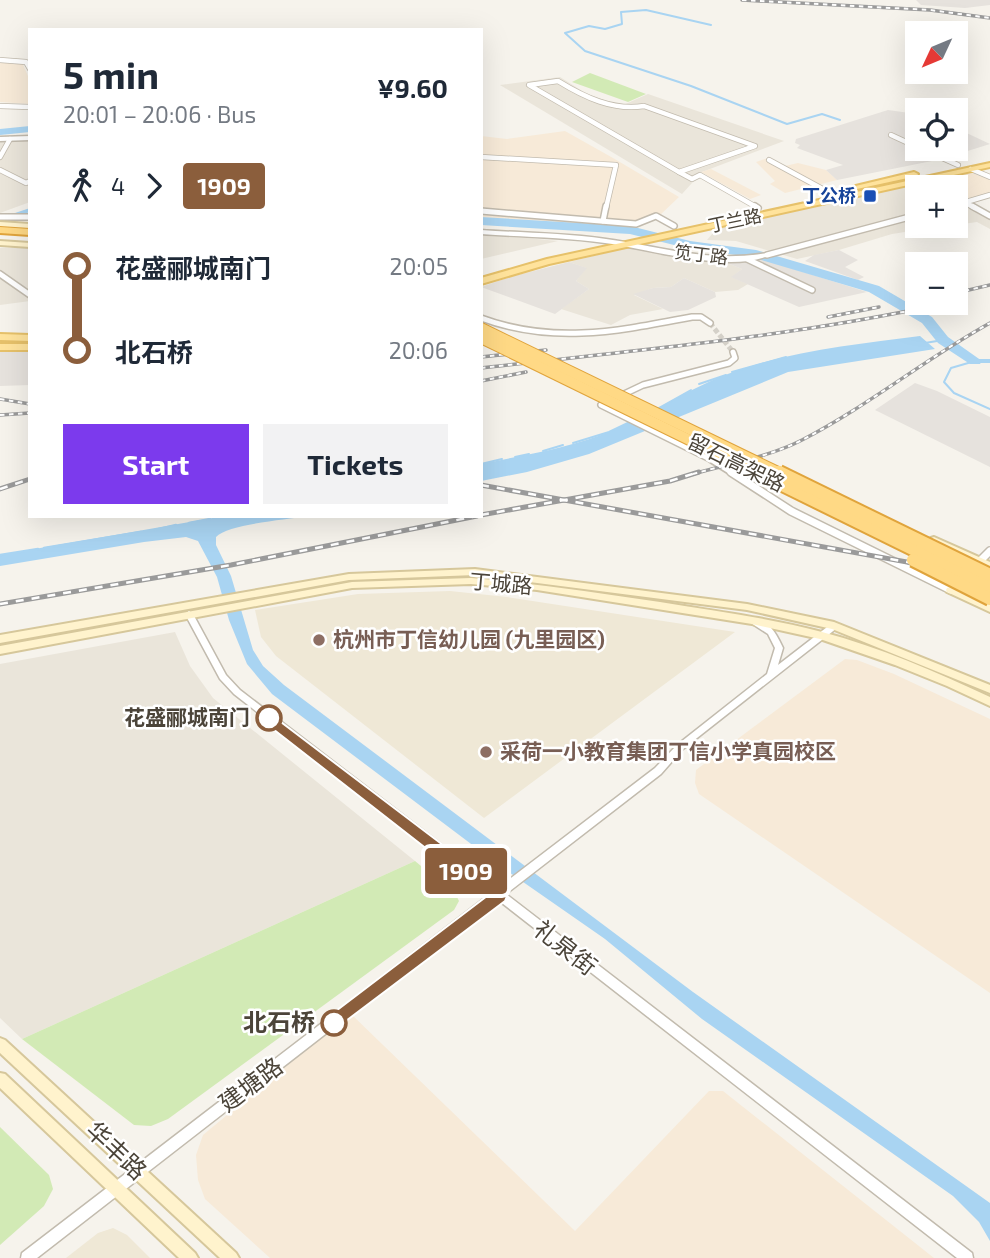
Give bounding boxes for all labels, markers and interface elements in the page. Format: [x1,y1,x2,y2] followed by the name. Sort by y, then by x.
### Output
[905,21,968,84] north arrow
[905,21,968,315] map controls
[63,51,159,97] text: 5 min
[377,72,448,103] text: ¥9.60
[905,98,968,161] button: locate
[63,100,256,128] text: 20:01 – 20:06 · Bus
[63,167,101,205] icon: walk
[135,167,173,205] icon: forward
[197,171,251,200] text: 1909
[111,172,125,200] text: 4
[905,175,968,238] button: +
[802,184,856,206] place label: 丁公桥
[862,188,878,204] marker: 丁公桥
[706,204,763,236] street label: 丁兰路
[673,240,729,268] street label: 笕丁路
[115,252,271,283] text: 花盛郦城南门
[390,252,448,280] text: 20:05
[905,252,968,315] button: −
[115,336,193,367] text: 北石桥
[389,336,448,364] text: 20:06
[63,424,249,504] button: Start
[263,424,448,504] button: Tickets
[684,427,789,496] street label: 留石高架路
[469,567,534,598] street label: 丁城路
[333,626,605,651] place label: 杭州市丁信幼儿园 (九里园区)
[311,632,327,648] marker: 杭州市丁信幼儿园 (九里园区)
[124,704,250,729] place label: 花盛郦城南门
[256,705,282,731] marker: 花盛郦城南门
[500,738,836,763] place label: 采荷一小教育集团丁信小学真园校区
[478,744,494,760] marker: 采荷一小教育集团丁信小学真园校区
[417,848,515,894] line badge: 1909
[439,856,493,885] text: 1909
[529,913,603,980] street label: 礼泉街
[243,1007,315,1036] place label: 北石桥
[321,1010,347,1036] marker: 北石桥
[213,1051,288,1117] street label: 建塘路
[81,1115,153,1185] street label: 华丰路

